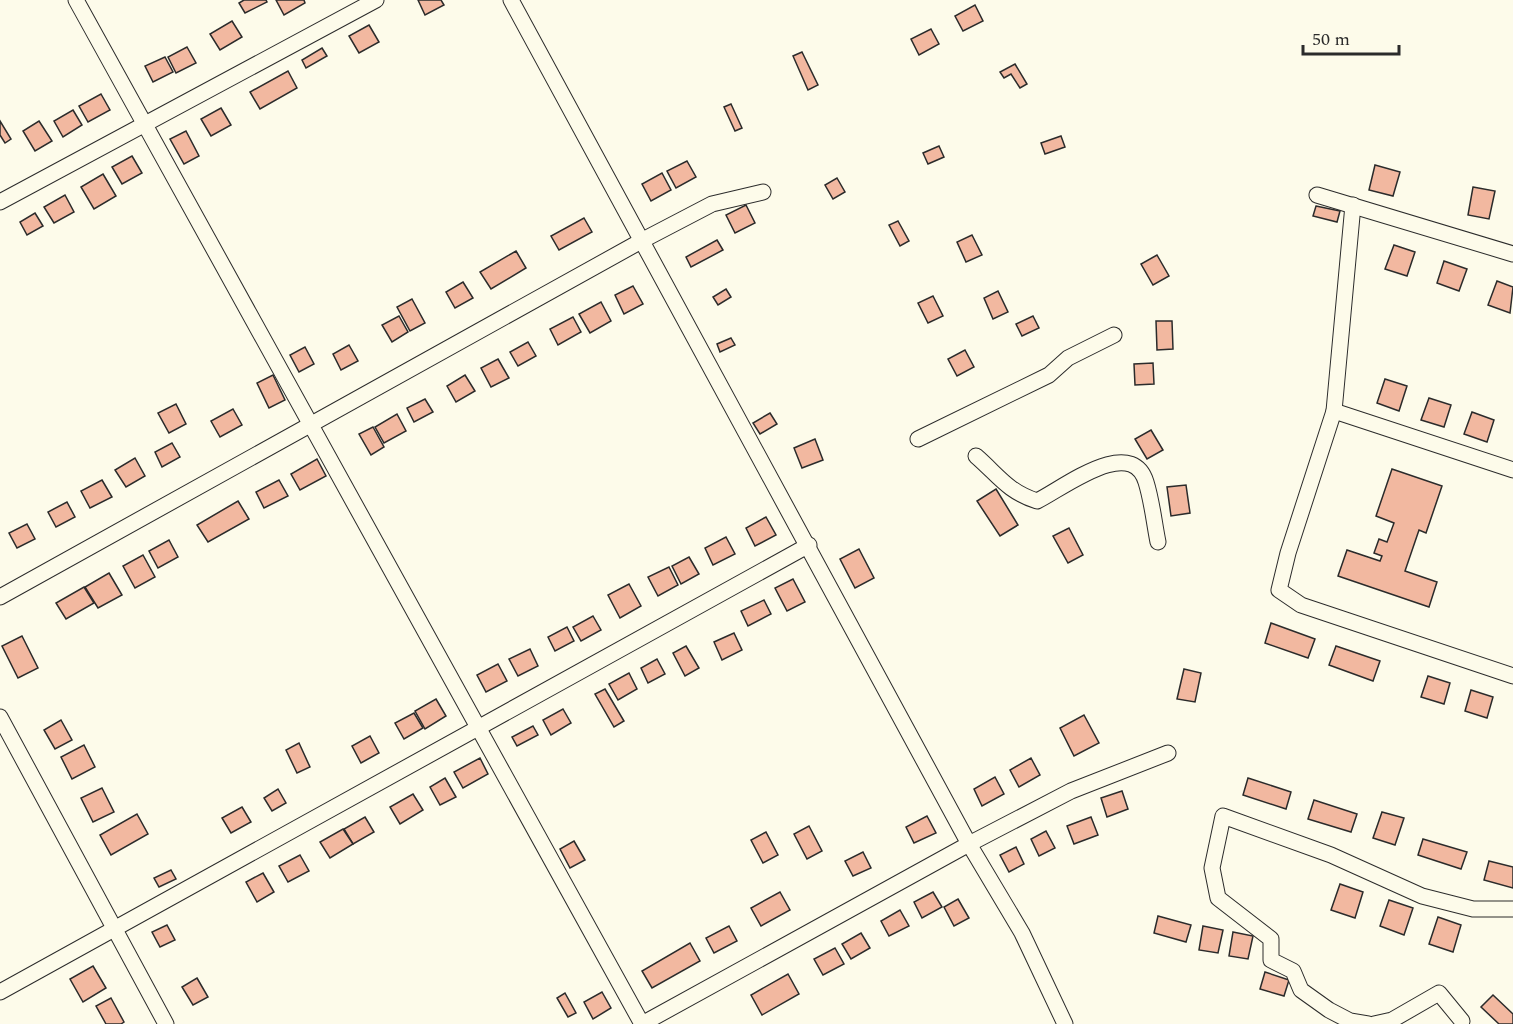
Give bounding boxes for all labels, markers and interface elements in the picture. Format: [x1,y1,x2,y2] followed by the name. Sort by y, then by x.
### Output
[1303,18,1399,56] scale bar
[1312,26,1350,53] text: 50 m

